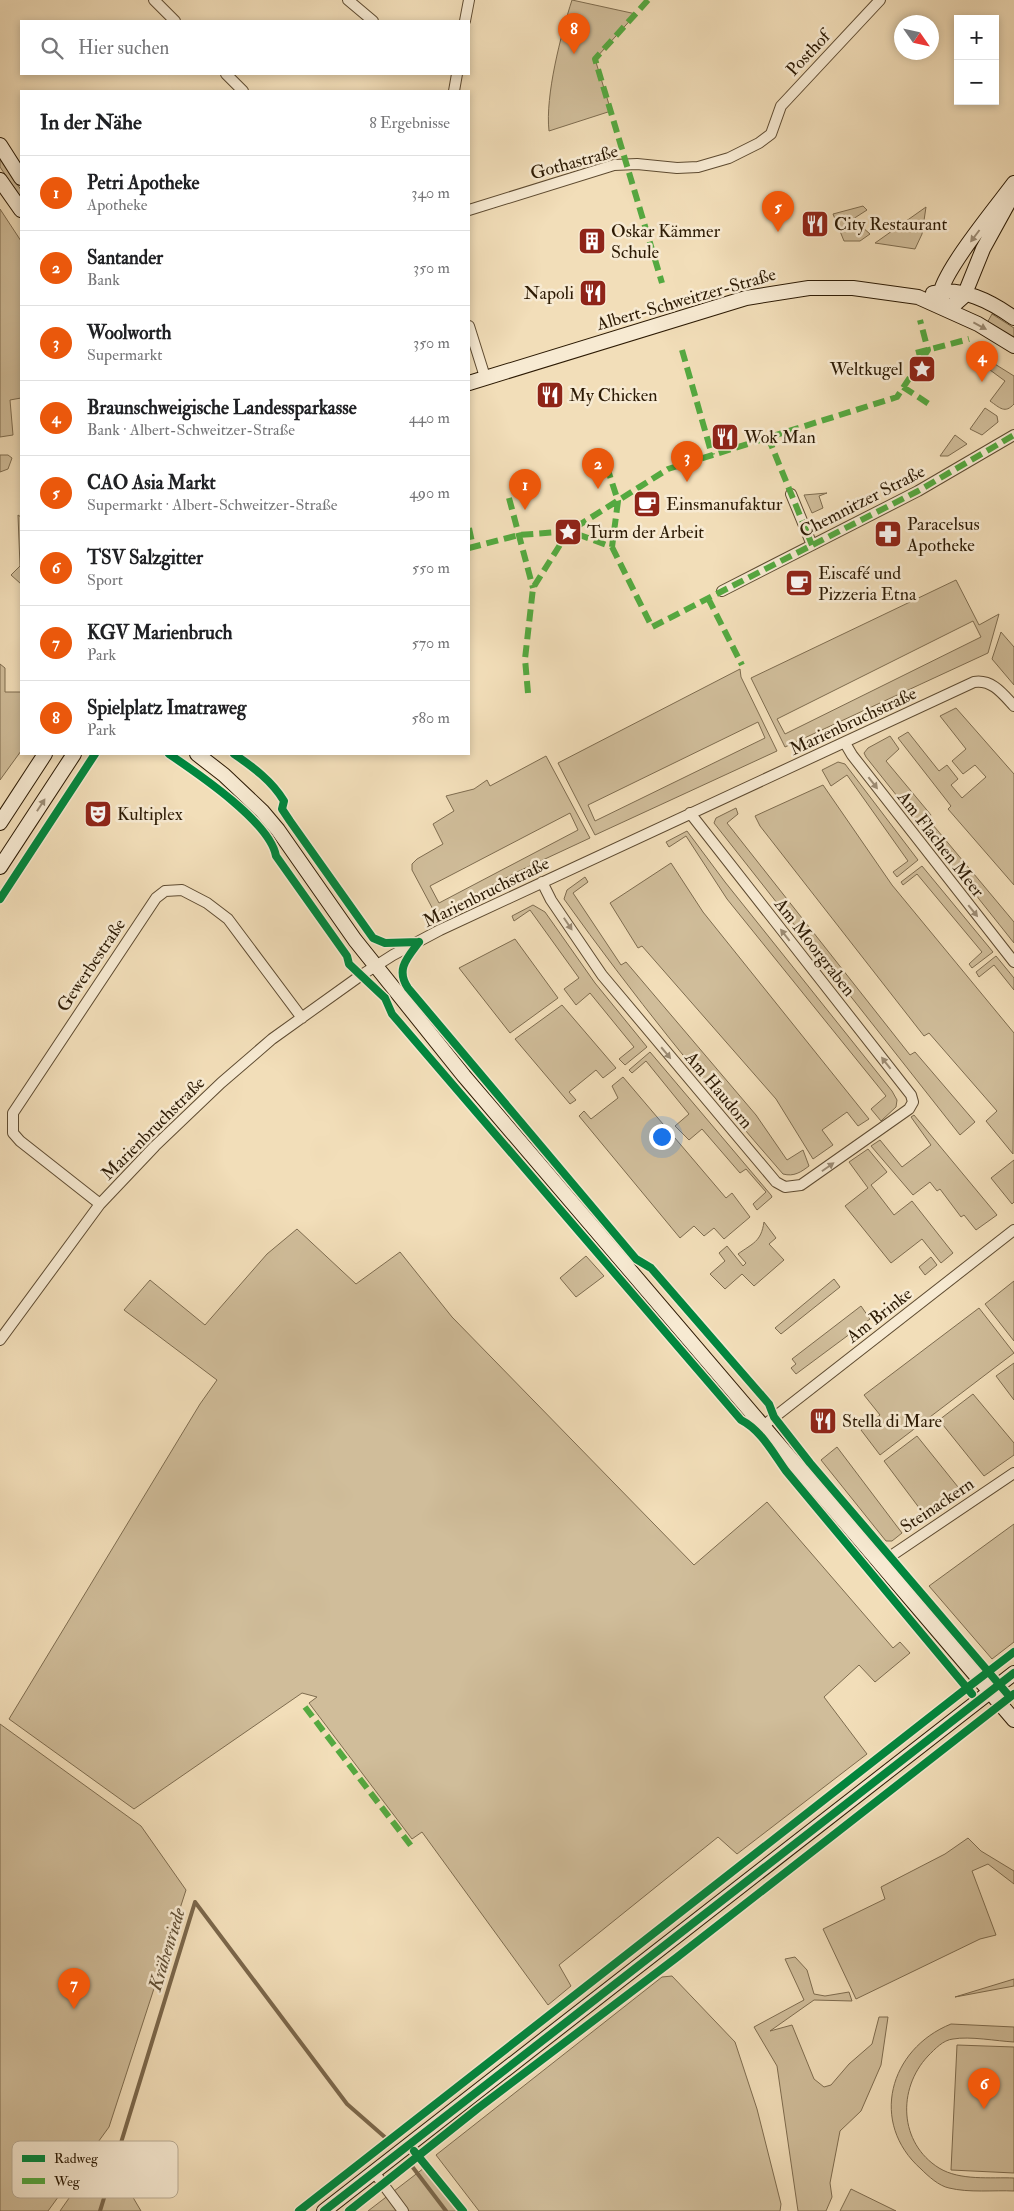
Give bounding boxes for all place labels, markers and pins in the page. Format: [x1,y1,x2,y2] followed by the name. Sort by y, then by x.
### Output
[558,13,590,54] pin: 8
[762,191,794,232] pin: 5
[800,209,830,239] restaurant icon: City Restaurant
[834,213,948,236] place label: City Restaurant
[611,220,721,264] place label: Oskar Kämmer Schule
[577,226,607,256] building icon: Oskar Kämmer Schule
[578,278,608,308] restaurant icon: Napoli
[524,282,574,305] place label: Napoli
[966,341,998,382] pin: 4
[907,354,937,384] place icon: Weltkugel
[829,358,903,381] place label: Weltkugel
[535,380,565,410] restaurant icon: My Chicken
[569,384,658,407] place label: My Chicken
[710,422,740,452] restaurant icon: Wok Man
[743,426,816,449] place label: Wok Man
[671,441,703,482] pin: 3
[582,448,614,489] pin: 2
[509,469,541,510] pin: 1
[632,489,662,519] cafe icon: Einsmanufaktur
[666,493,783,516] place label: Einsmanufaktur
[906,513,980,557] place label: Paracelsus Apotheke
[553,517,583,547] place icon: Turm der Arbeit
[873,519,903,549] pharmacy icon: Paracelsus Apotheke
[587,521,704,544] place label: Turm der Arbeit
[818,562,917,606] place label: Eiscafé und Pizzeria Etna
[784,568,814,598] cafe icon: Eiscafé und Pizzeria Etna
[83,799,113,829] theatre icon: Kultiplex
[117,803,183,826] place label: Kultiplex
[808,1406,838,1436] restaurant icon: Stella di Mare
[842,1410,943,1433] place label: Stella di Mare
[58,1968,90,2009] pin: 7
[968,2068,1000,2109] pin: 6

